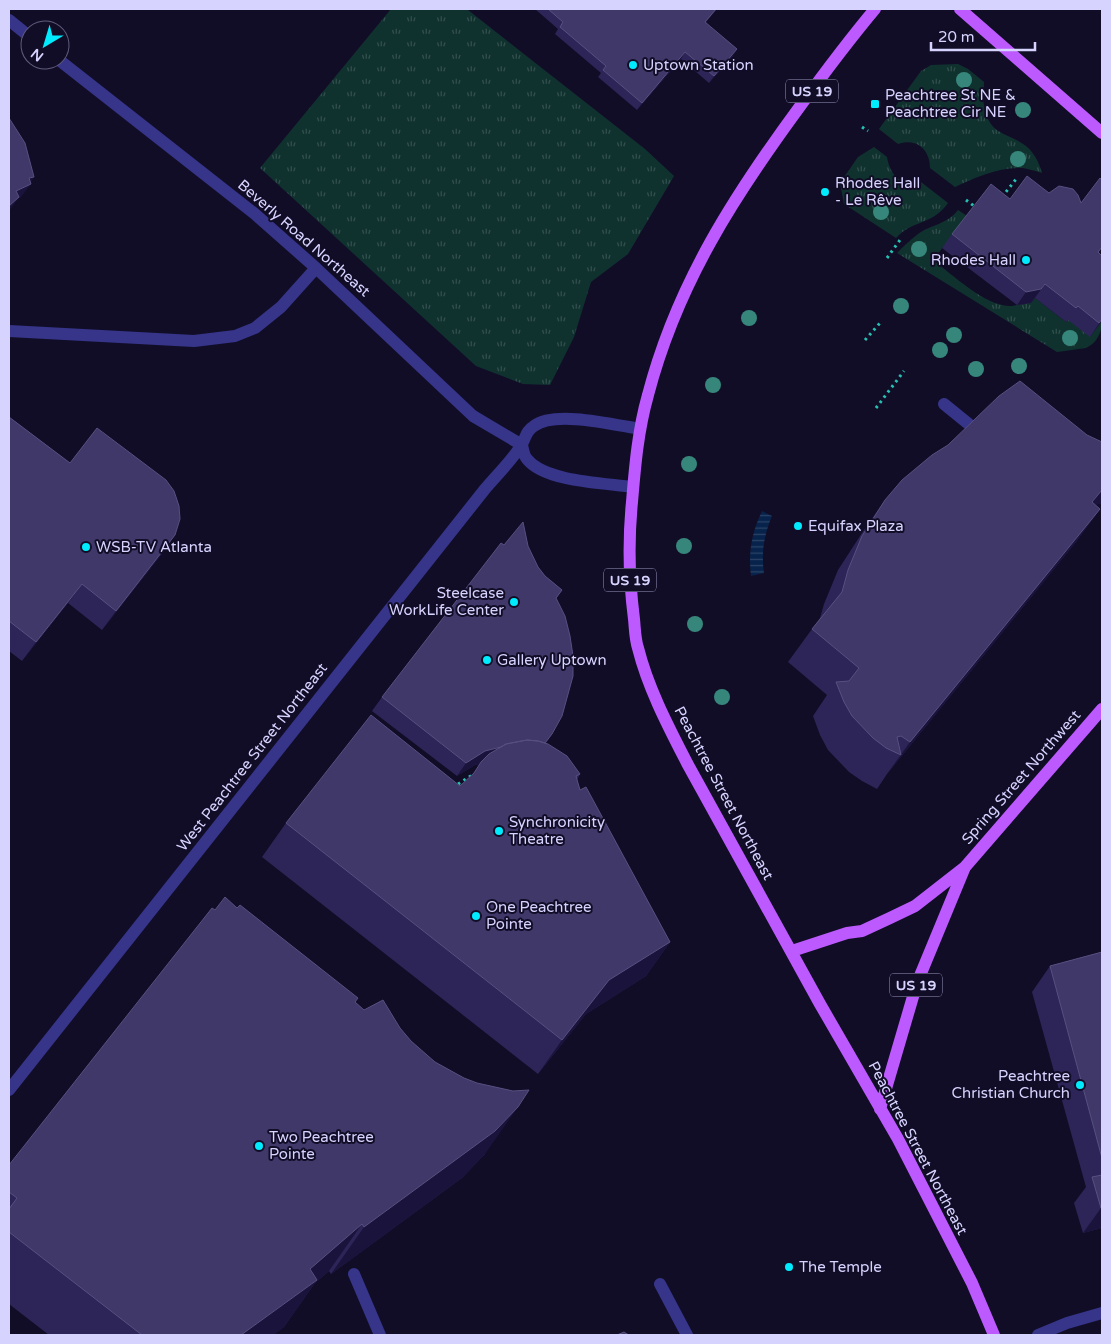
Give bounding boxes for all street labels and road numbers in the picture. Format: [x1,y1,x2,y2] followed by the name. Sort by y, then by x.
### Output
[786,80,838,102] road number: US 19
[234,176,374,301] street label: Beverly Road Northeast
[604,568,656,592] road number: US 19
[173,659,331,855] street label: West Peachtree Street Northeast
[671,703,778,883] street label: Peachtree Street Northeast
[958,706,1084,848] street label: Spring Street Northwest
[890,974,942,996] road number: US 19
[865,1058,972,1238] street label: Peachtree Street Northeast

